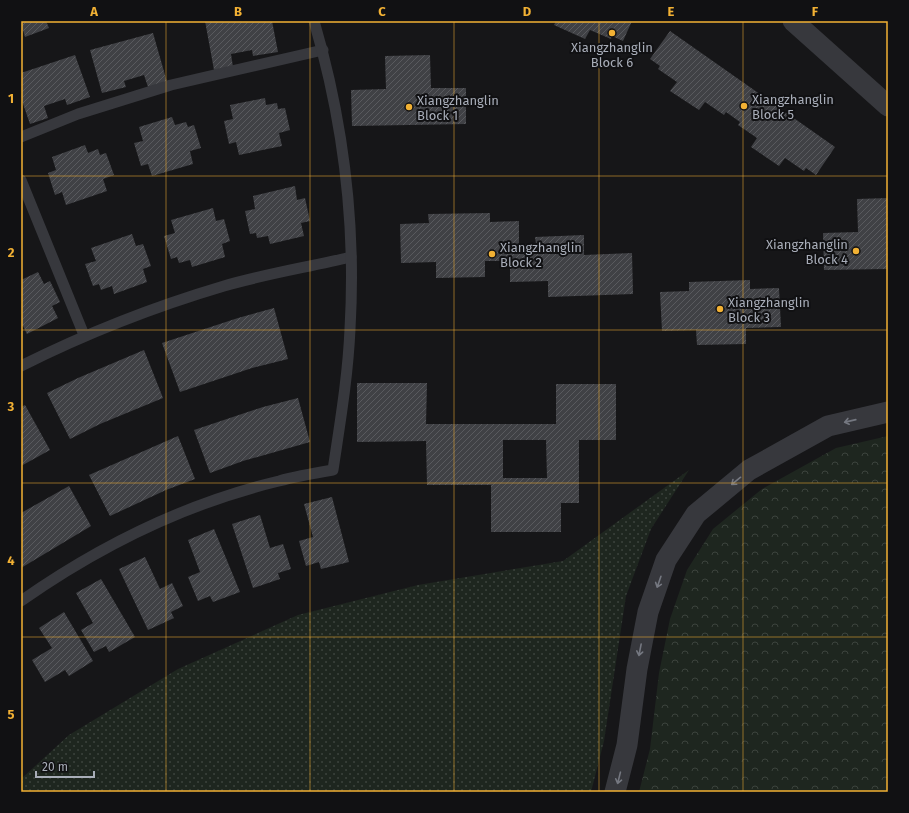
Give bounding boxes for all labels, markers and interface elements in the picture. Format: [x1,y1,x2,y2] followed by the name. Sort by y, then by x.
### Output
[89,4,98,19] text: A
[234,4,242,19] text: B
[378,4,386,19] text: C
[523,4,532,19] text: D
[668,4,675,19] text: E
[812,4,819,19] text: F
[607,28,617,38] marker: Xiangzhanglin Block 6
[571,40,653,70] place label: Xiangzhanglin Block 6
[8,91,14,106] text: 1
[752,92,834,122] place label: Xiangzhanglin Block 5
[417,93,499,123] place label: Xiangzhanglin Block 1
[739,101,749,111] marker: Xiangzhanglin Block 5
[404,102,414,112] marker: Xiangzhanglin Block 1
[766,237,848,267] place label: Xiangzhanglin Block 4
[500,240,582,270] place label: Xiangzhanglin Block 2
[8,245,15,260] text: 2
[851,246,861,256] marker: Xiangzhanglin Block 4
[487,249,497,259] marker: Xiangzhanglin Block 2
[728,295,810,325] place label: Xiangzhanglin Block 3
[715,304,725,314] marker: Xiangzhanglin Block 3
[7,399,15,414] text: 3
[844,418,857,425] one-way arrow
[731,476,741,485] one-way arrow
[7,553,15,568] text: 4
[654,576,662,588] one-way arrow
[636,643,644,656] one-way arrow
[8,707,15,722] text: 5
[36,753,94,779] scale bar
[42,760,68,774] text: 20 m
[614,771,622,784] one-way arrow

